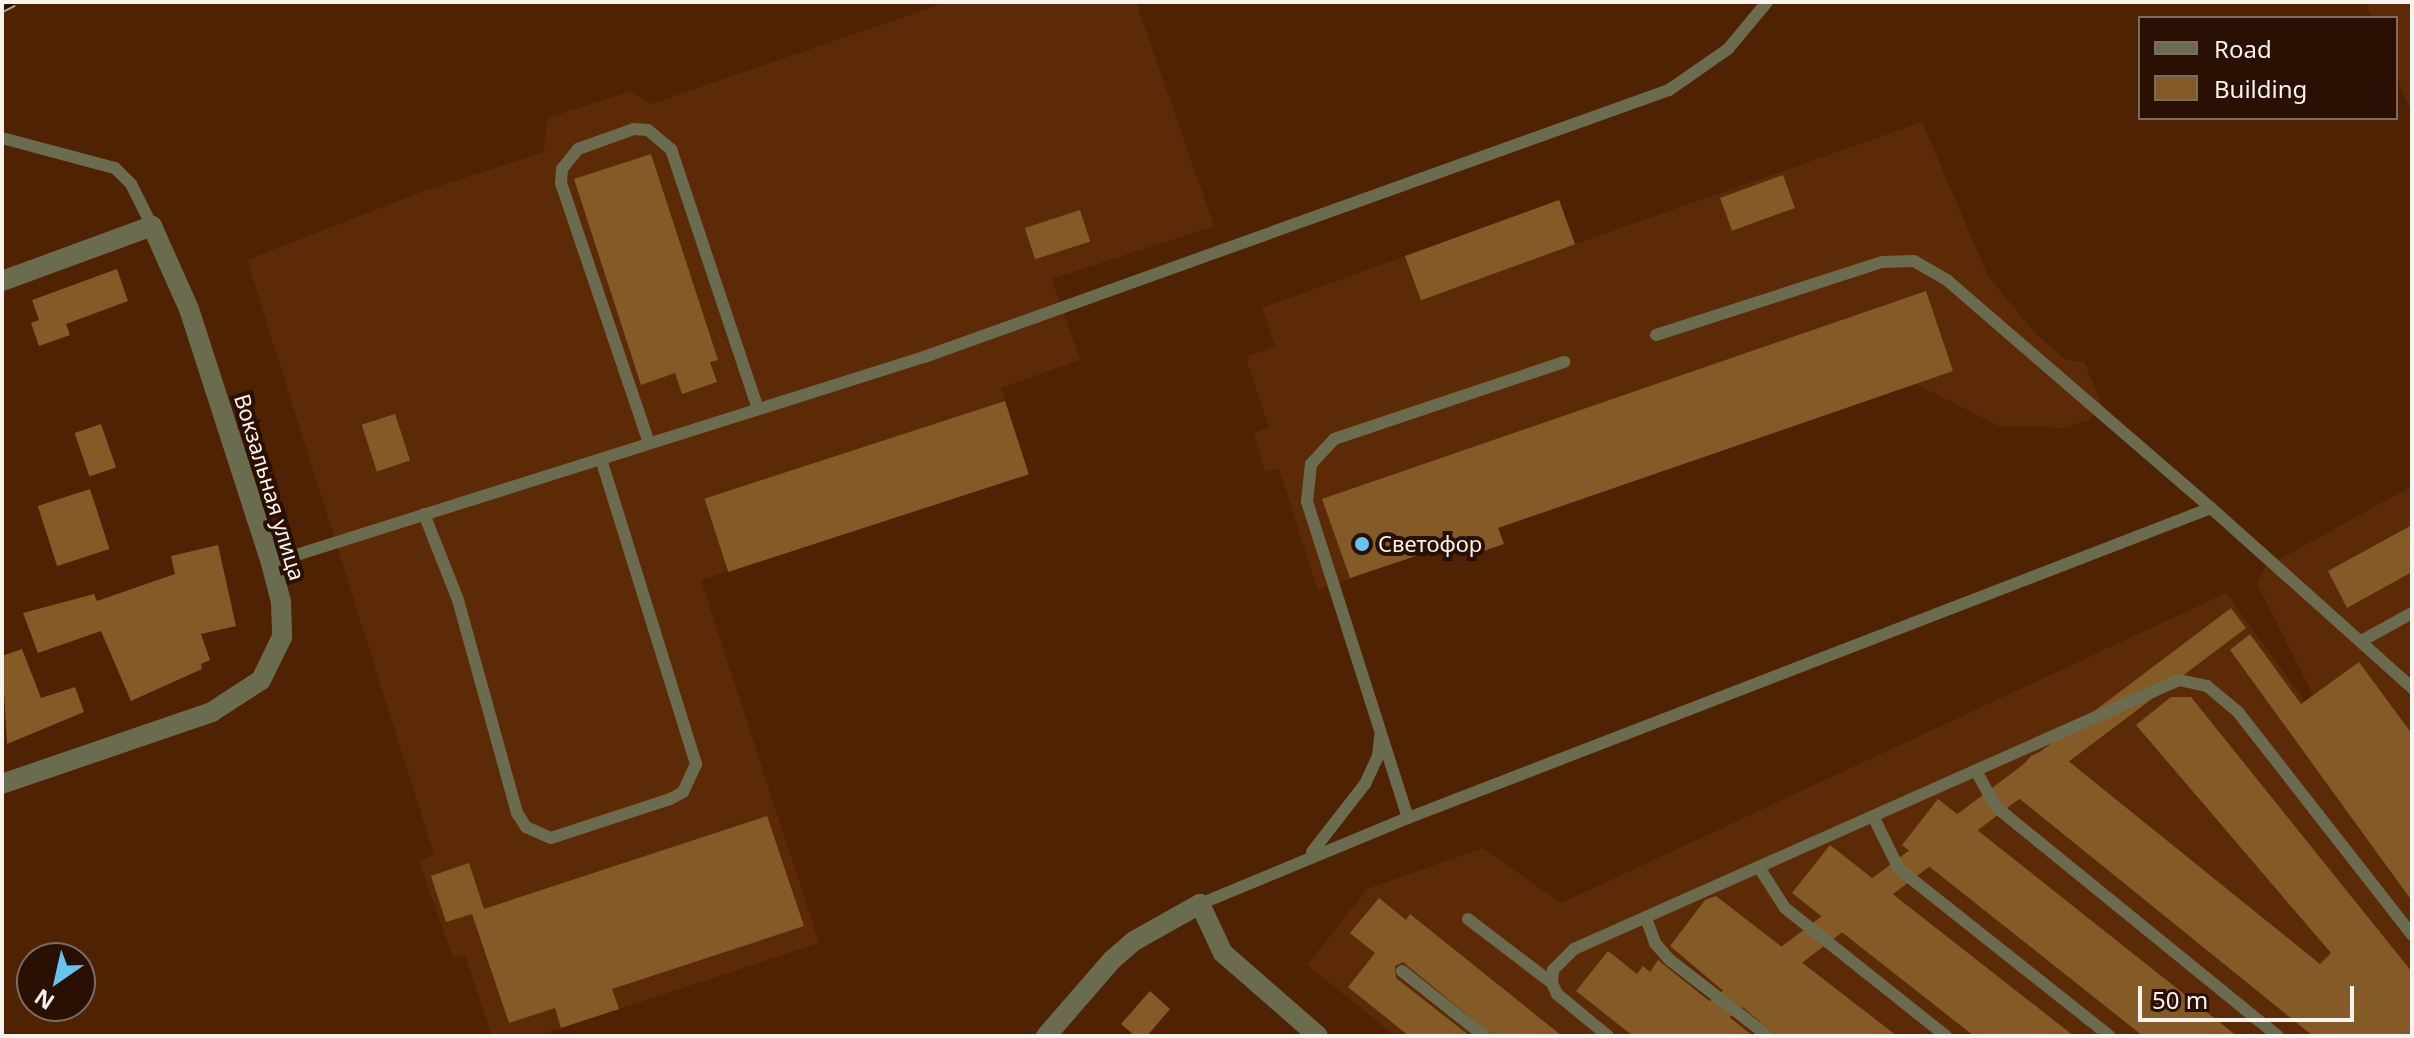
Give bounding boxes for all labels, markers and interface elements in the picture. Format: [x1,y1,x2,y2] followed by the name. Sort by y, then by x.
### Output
[2138,16,2398,120] legend
[2214,32,2272,65] text: Road
[2214,72,2307,105] text: Building
[229,391,311,583] street label: Вокзальная улица
[1378,531,1482,557] place label: Светофор
[1353,535,1371,553] marker: Светофор
[16,942,96,1022] north arrow
[2142,970,2358,1020] scale bar
[28,983,60,1018] text: N
[2152,983,2208,1016] text: 50 m

